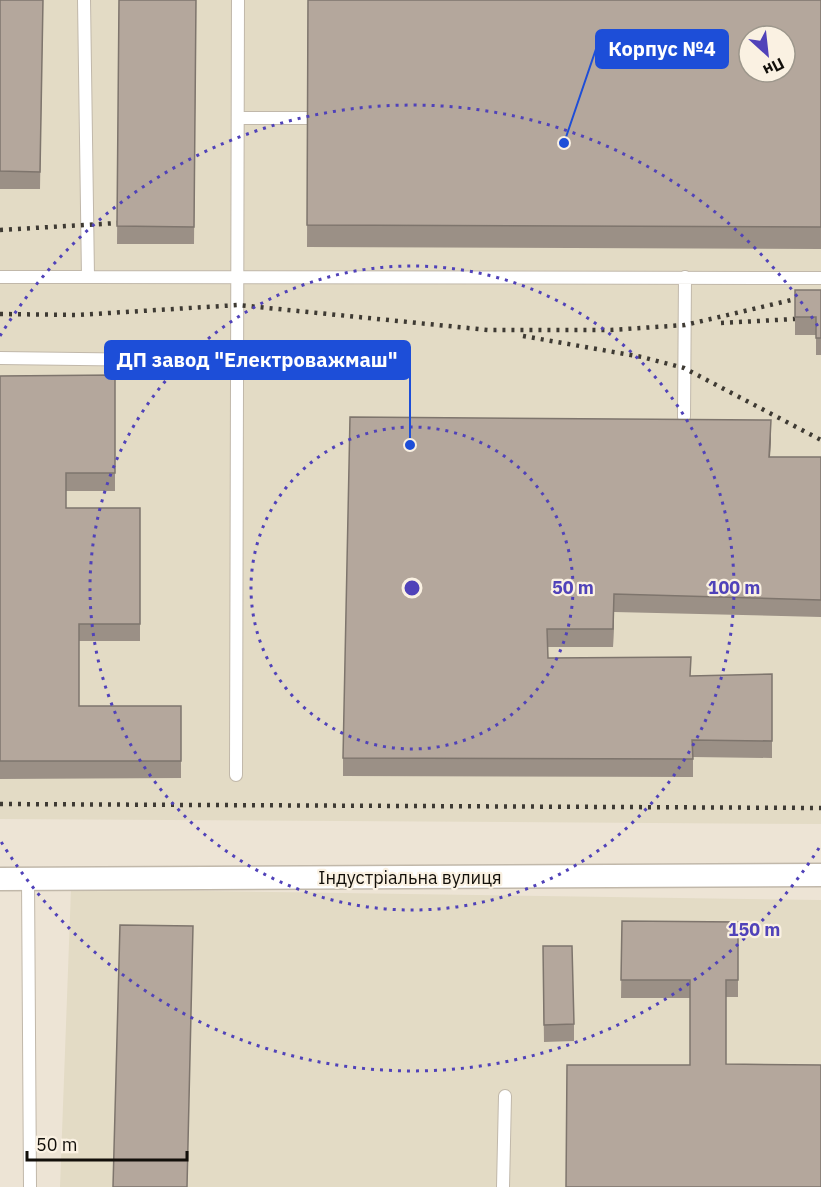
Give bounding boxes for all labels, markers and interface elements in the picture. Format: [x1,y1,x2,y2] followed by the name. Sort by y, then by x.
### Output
[737,24,797,84] north arrow
[596,30,728,68] callout: Корпус №4
[608,35,716,62] text: Корпус №4
[760,54,788,81] text: Пн
[105,341,410,379] callout: ДП завод "Електроважмаш"
[116,346,398,373] text: ДП завод "Електроважмаш"
[552,576,594,599] text: 50 m
[708,576,760,599] text: 100 m
[402,578,422,598] centre of rings
[318,866,502,889] street label: Індустріальна вулиця
[728,918,780,941] text: 150 m
[27,1124,188,1162] scale bar
[36,1133,78,1156] text: 50 m

